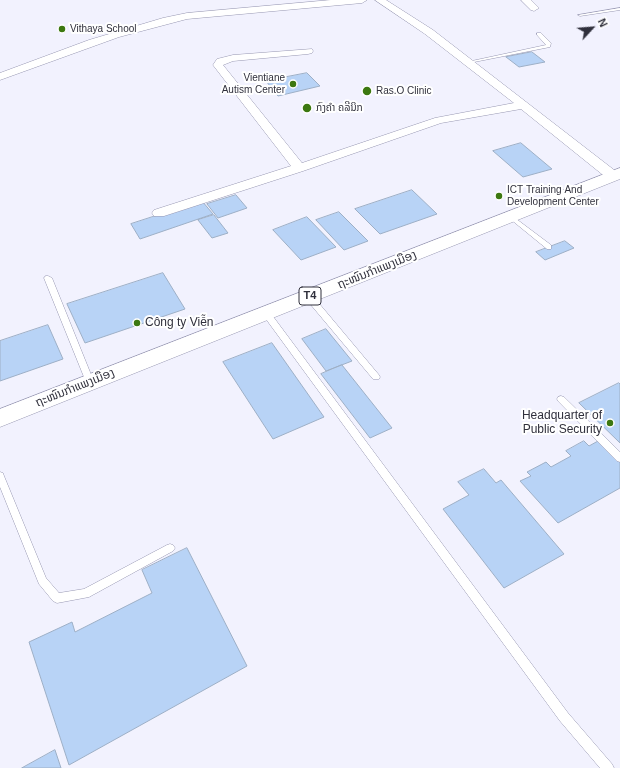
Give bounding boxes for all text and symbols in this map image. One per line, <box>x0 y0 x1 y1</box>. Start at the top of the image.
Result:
north arrow <box>572 8 612 48</box>
text: N <box>596 17 610 29</box>
place label: Vithaya School <box>70 23 137 35</box>
marker: Vithaya School <box>57 24 67 34</box>
place label: Vientiane Autism Center <box>222 72 285 96</box>
marker: Vientiane Autism Center <box>288 79 298 89</box>
marker: Ras.O Clinic <box>361 85 373 97</box>
place label: Ras.O Clinic <box>376 85 432 97</box>
marker: ກົງຄຳ ຄລີນິກ <box>301 102 313 114</box>
place label: ກົງຄຳ ຄລີນິກ <box>316 102 363 114</box>
place label: ICT Training And Development Center <box>507 184 599 208</box>
marker: ICT Training And Development Center <box>494 191 504 201</box>
street label: ຖະໜົນກຳແພງເມືອງ <box>335 248 419 292</box>
road number: T4 <box>299 287 321 305</box>
place label: Công ty Viễn <box>145 316 213 330</box>
marker: Công ty Viễn <box>132 318 142 328</box>
street label: ຖະໜົນກຳແພງເມືອງ <box>33 366 117 410</box>
place label: Headquarter of Public Security <box>522 409 602 437</box>
marker: Headquarter of Public Security <box>605 418 615 428</box>

